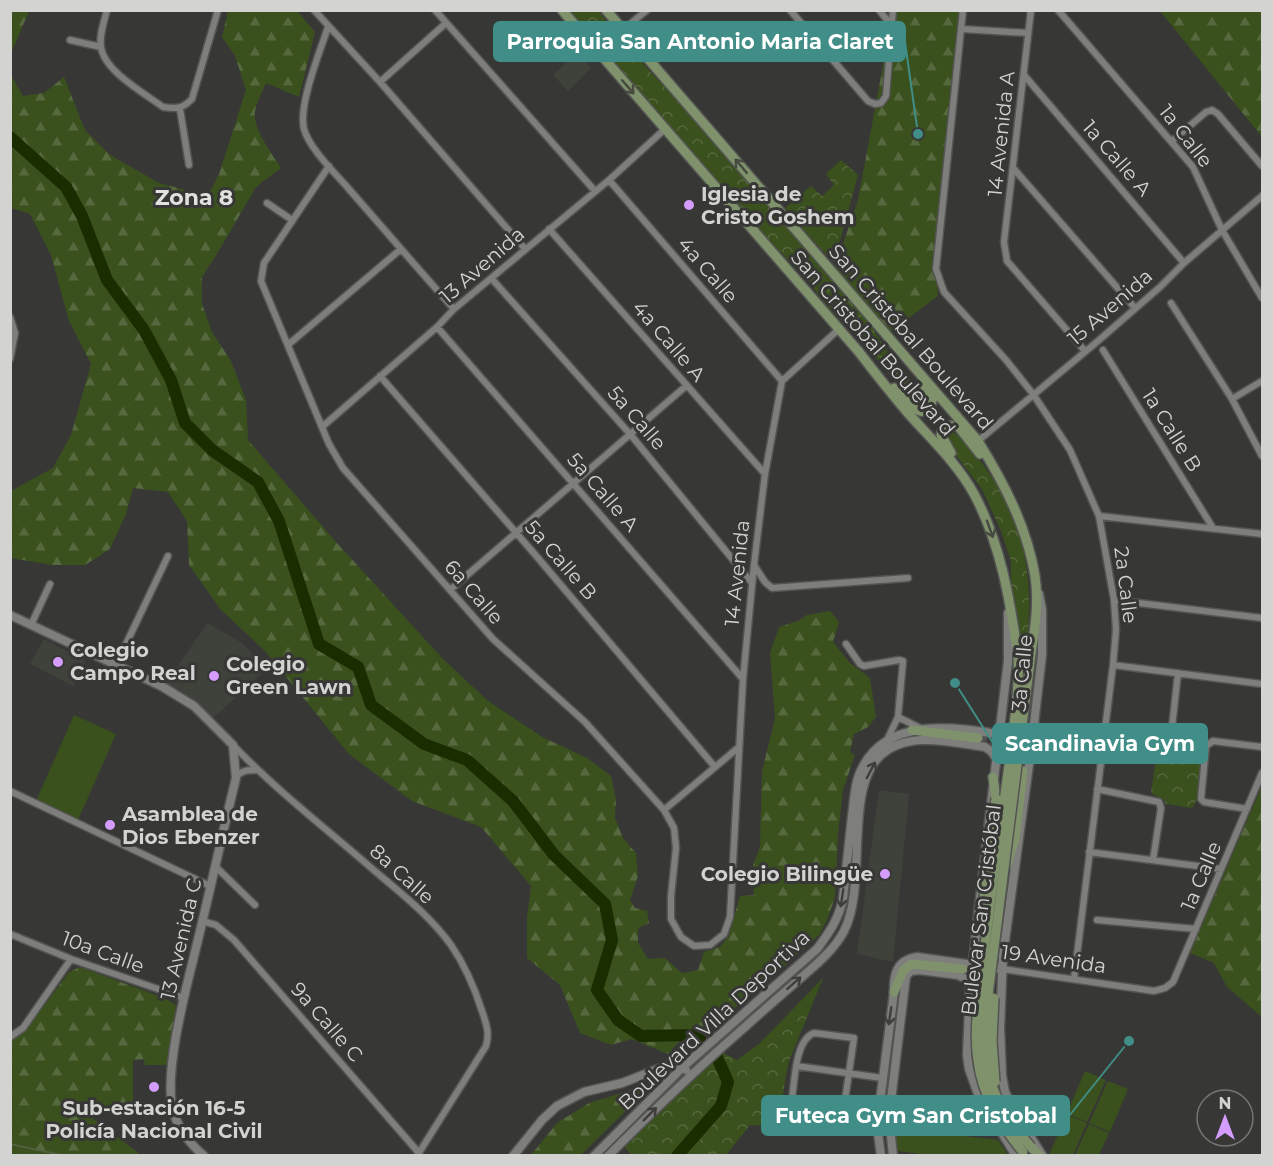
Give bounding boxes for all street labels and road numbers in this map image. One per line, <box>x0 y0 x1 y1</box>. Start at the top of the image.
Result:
street label: 14 Avenida A <box>982 69 1020 198</box>
street label: 1a Calle <box>1154 100 1218 172</box>
street label: 1a Calle A <box>1078 115 1157 201</box>
street label: 13 Avenida <box>435 222 529 308</box>
street label: 4a Calle <box>673 232 743 308</box>
street label: San Cristóbal Boulevard <box>824 239 998 435</box>
street label: San Cristobal Boulevard <box>786 245 960 441</box>
street label: 15 Avenida <box>1063 264 1157 350</box>
street label: 4a Calle A <box>627 296 711 387</box>
street label: 5a Calle <box>603 381 671 455</box>
street label: 1a Calle B <box>1137 384 1207 476</box>
street label: 5a Calle A <box>562 448 644 537</box>
street label: 5a Calle B <box>520 515 602 605</box>
street label: 14 Avenida <box>720 519 754 627</box>
street label: 2a Calle <box>1109 545 1143 625</box>
street label: 6a Calle <box>439 555 509 629</box>
street label: 3a Calle <box>1007 634 1037 712</box>
street label: Bulevar San Cristóbal <box>956 803 1006 1017</box>
street label: 1a Calle <box>1176 838 1226 914</box>
street label: 8a Calle <box>365 839 439 909</box>
street label: 13 Avenida C <box>155 876 207 1002</box>
street label: Boulevard Villa Deportiva <box>613 925 815 1115</box>
street label: 10a Calle <box>58 926 148 978</box>
street label: 19 Avenida <box>1000 940 1108 978</box>
street label: 9a Calle C <box>286 977 368 1067</box>

